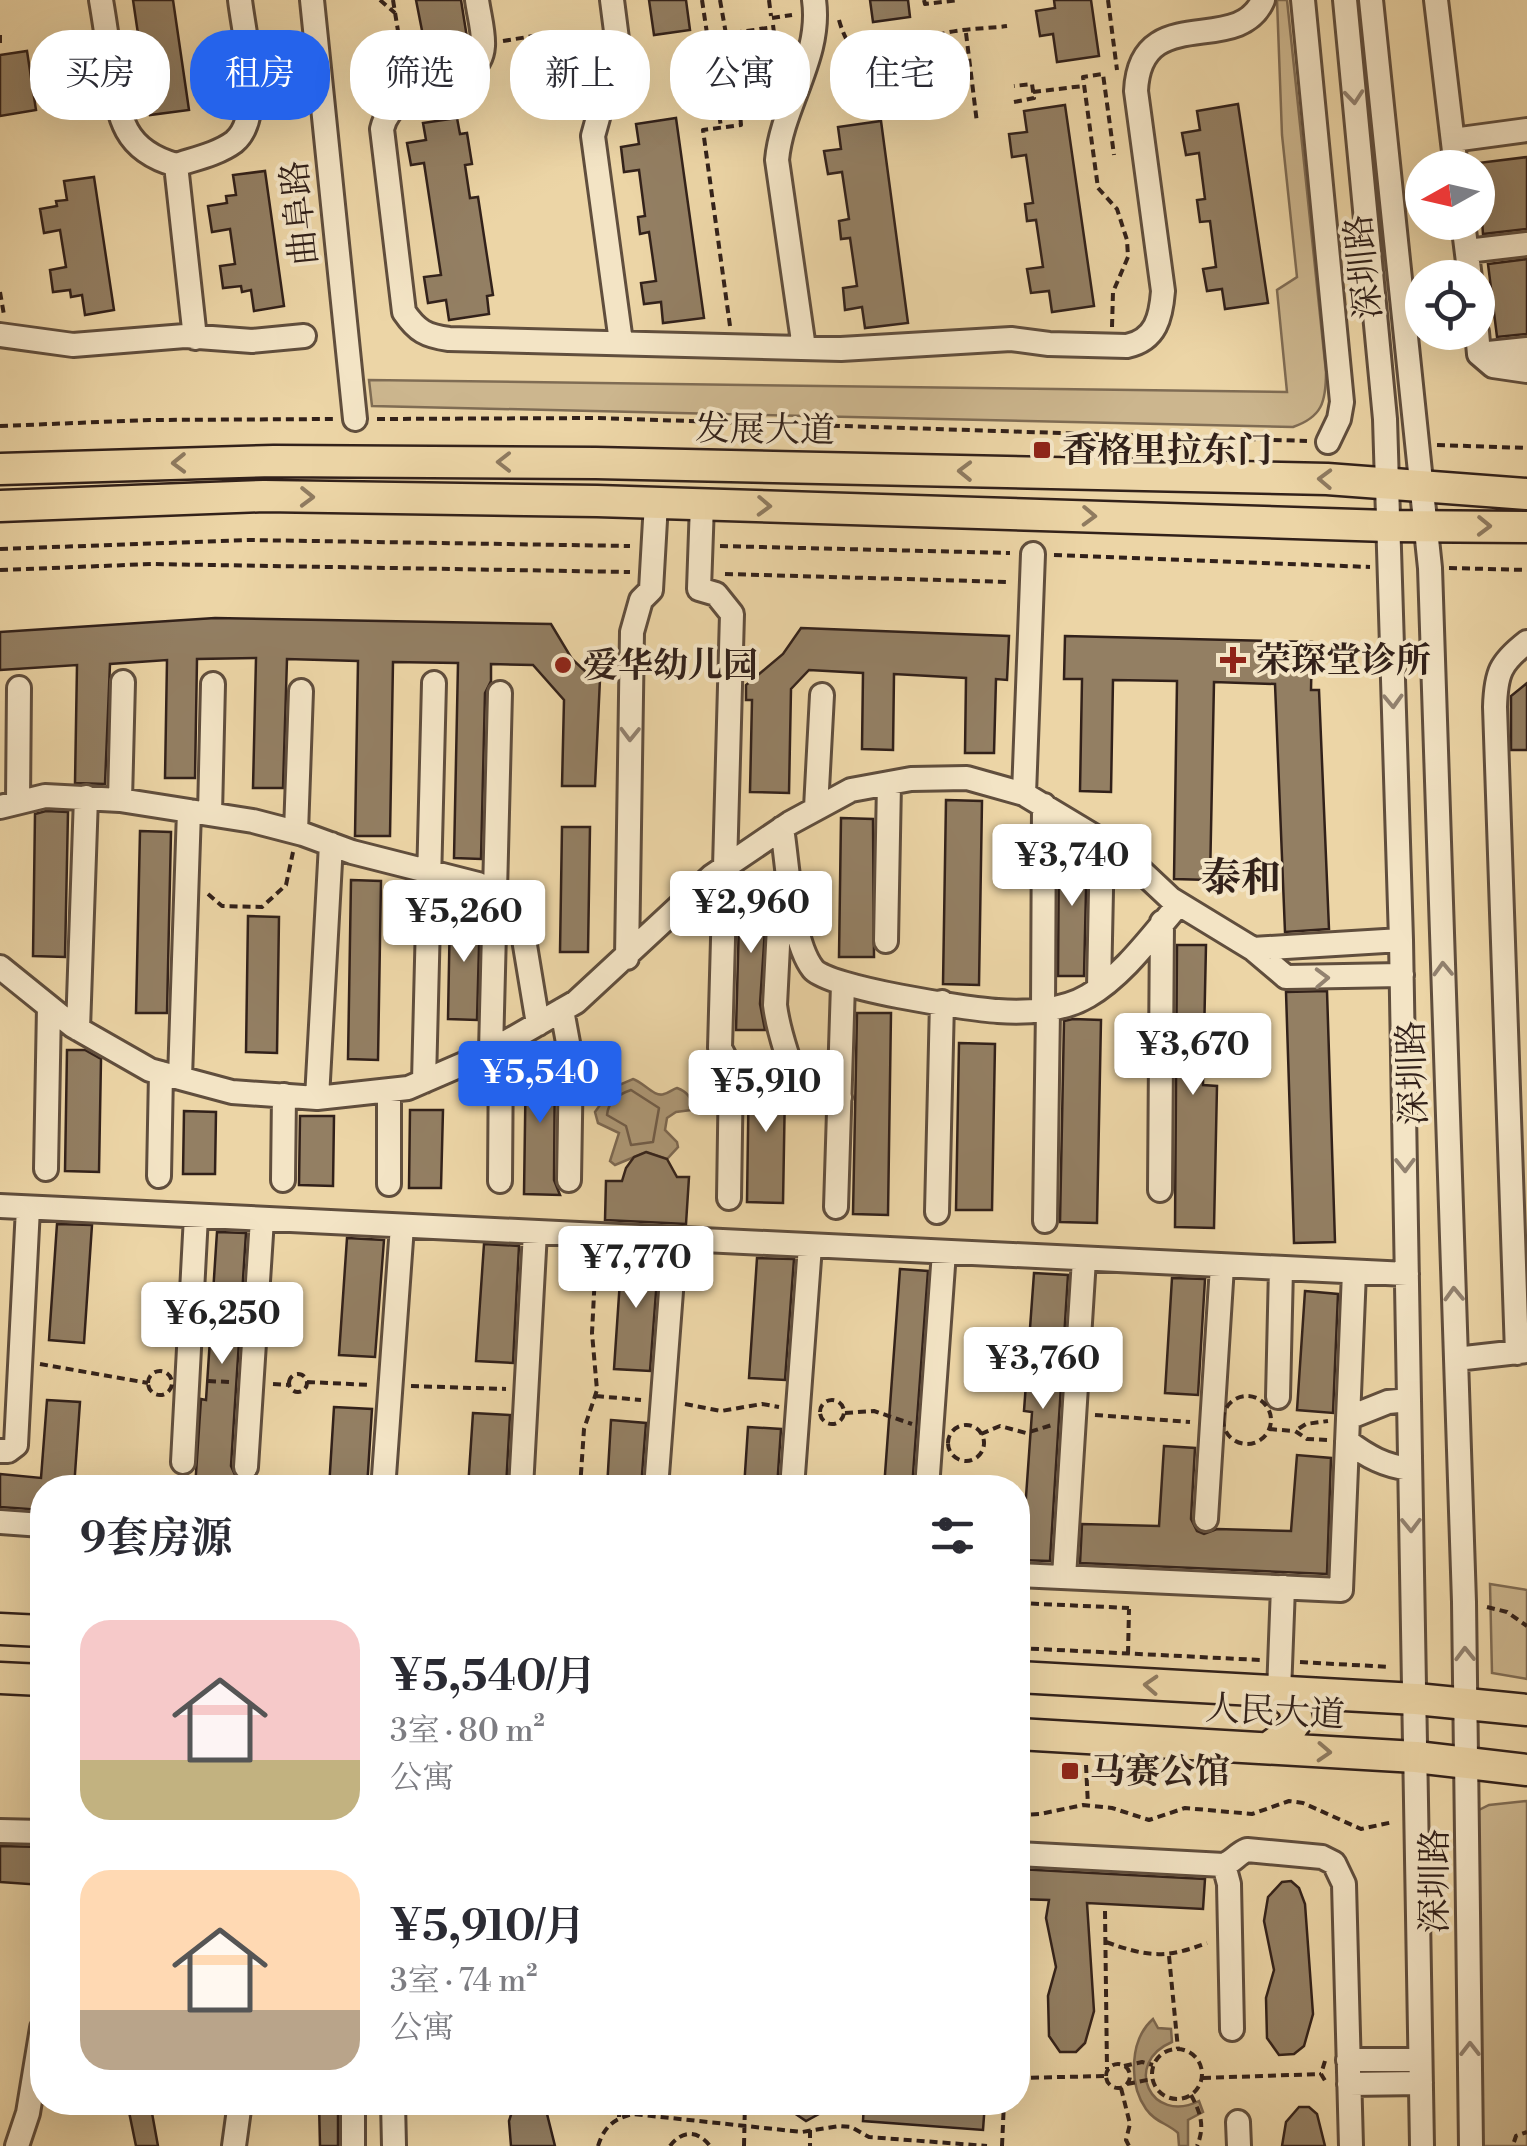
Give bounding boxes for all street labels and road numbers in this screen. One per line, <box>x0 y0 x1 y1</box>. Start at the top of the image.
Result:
street label: 曲阜路 <box>274 158 327 267</box>
street label: 深圳路 <box>1338 212 1391 321</box>
street label: 发展大道 <box>695 408 835 453</box>
street label: 深圳路 <box>1390 1020 1437 1126</box>
street label: 人民大道 <box>1204 1687 1346 1738</box>
street label: 深圳路 <box>1414 1828 1457 1934</box>

